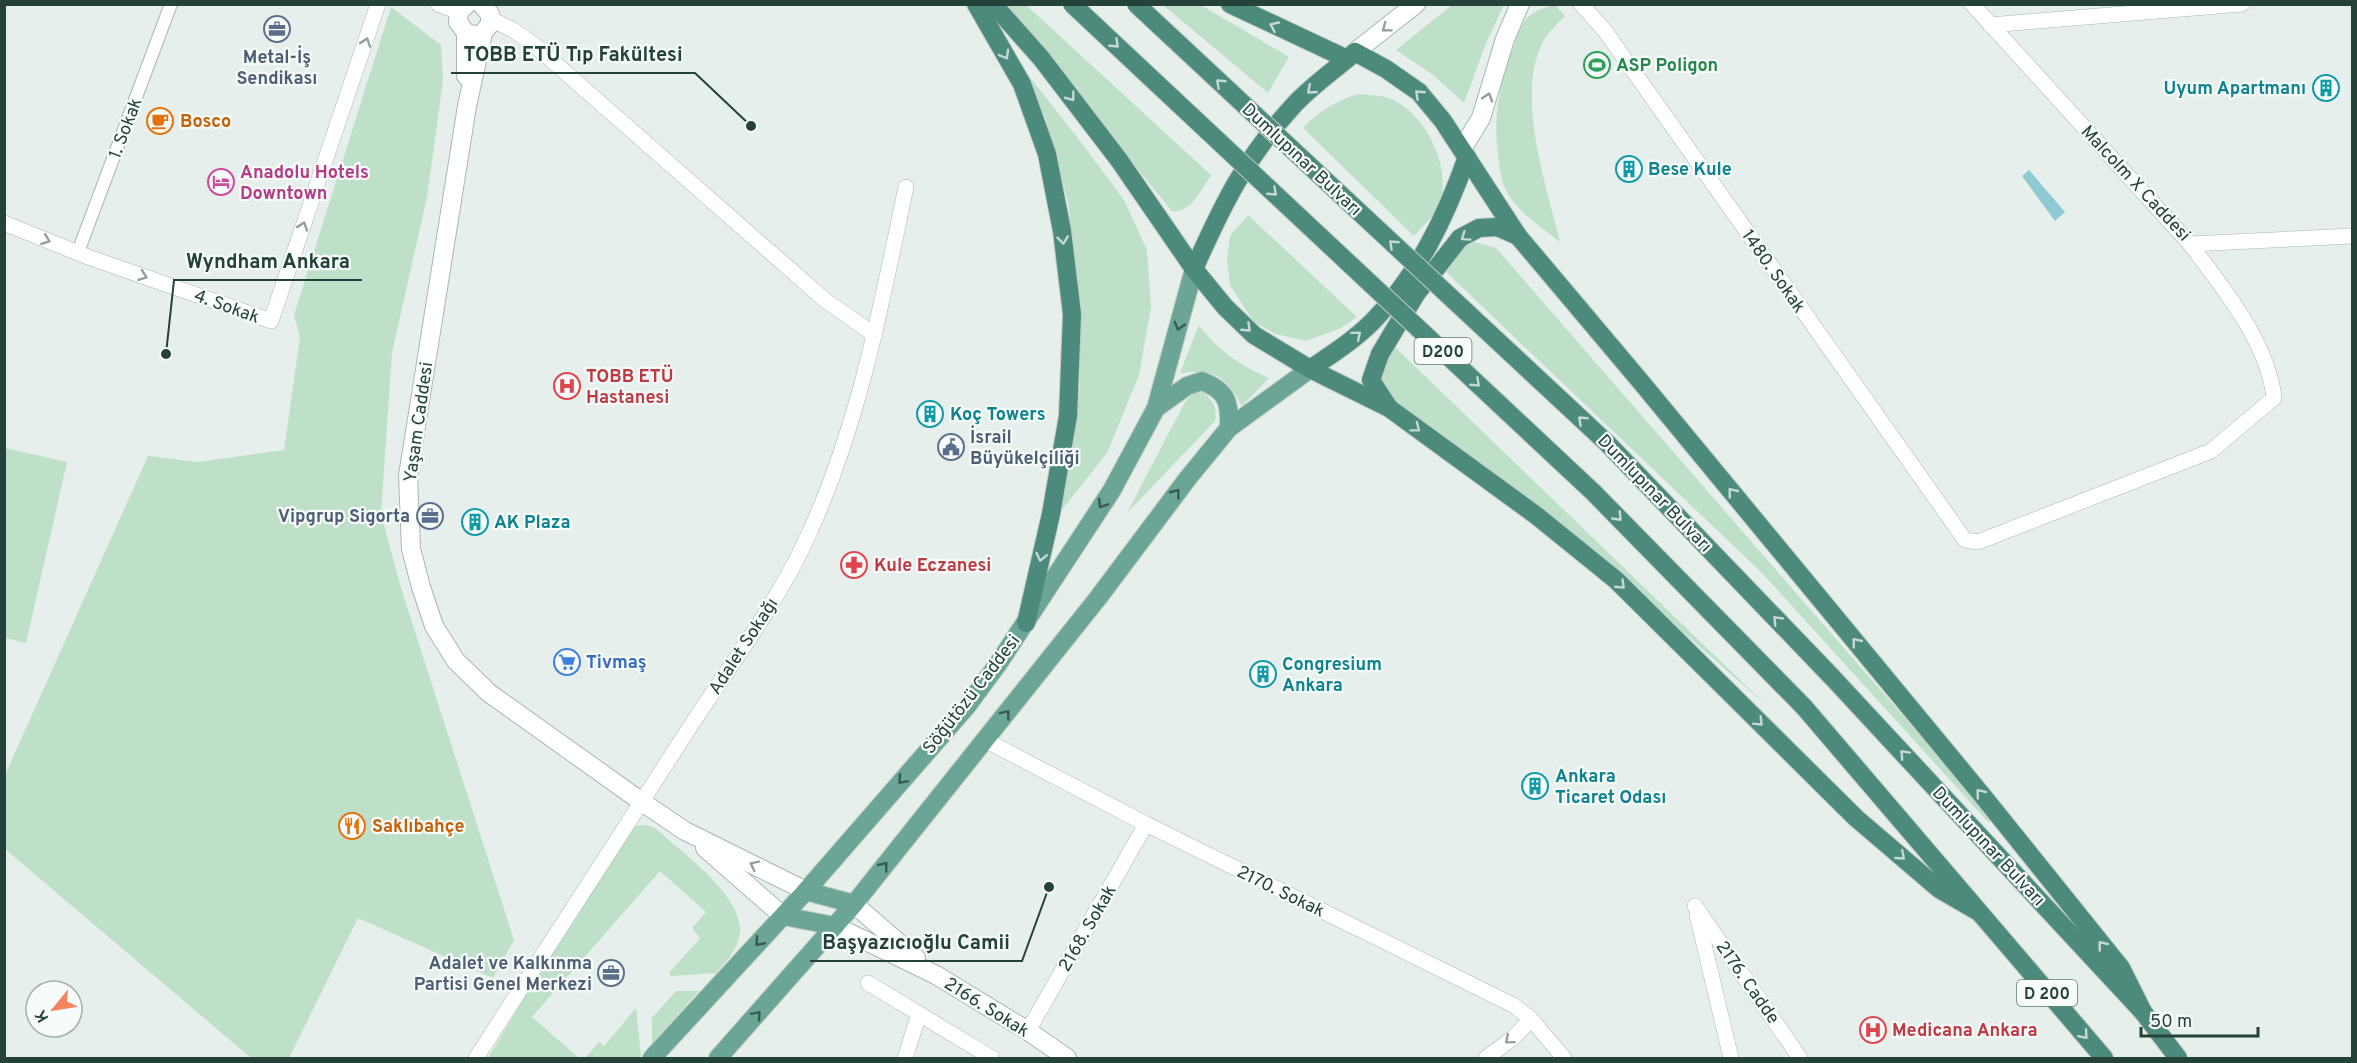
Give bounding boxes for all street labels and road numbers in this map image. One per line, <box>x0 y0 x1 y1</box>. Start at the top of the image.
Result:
street label: 1. Sokak <box>104 95 149 162</box>
street label: Dumlupınar Bulvarı <box>1236 99 1366 222</box>
street label: Malcolm X Caddesi <box>2075 121 2195 247</box>
street label: 1480. Sokak <box>1736 226 1810 318</box>
street label: 4. Sokak <box>191 285 262 330</box>
road number: D200 <box>1414 338 1472 364</box>
street label: Yaşam Caddesi <box>400 361 439 484</box>
street label: Dumlupınar Bulvarı <box>1592 430 1716 558</box>
street label: Adalet Sokağı <box>704 594 784 700</box>
street label: Söğütözü Caddesi <box>918 631 1026 759</box>
street label: Dumlupınar Bulvarı <box>1926 782 2049 912</box>
street label: 2170. Sokak <box>1233 861 1328 924</box>
street label: 2168. Sokak <box>1054 881 1122 976</box>
street label: 2176. Cadde <box>1710 937 1784 1029</box>
street label: 2166. Sokak <box>939 973 1033 1043</box>
road number: D 200 <box>2017 980 2077 1006</box>

